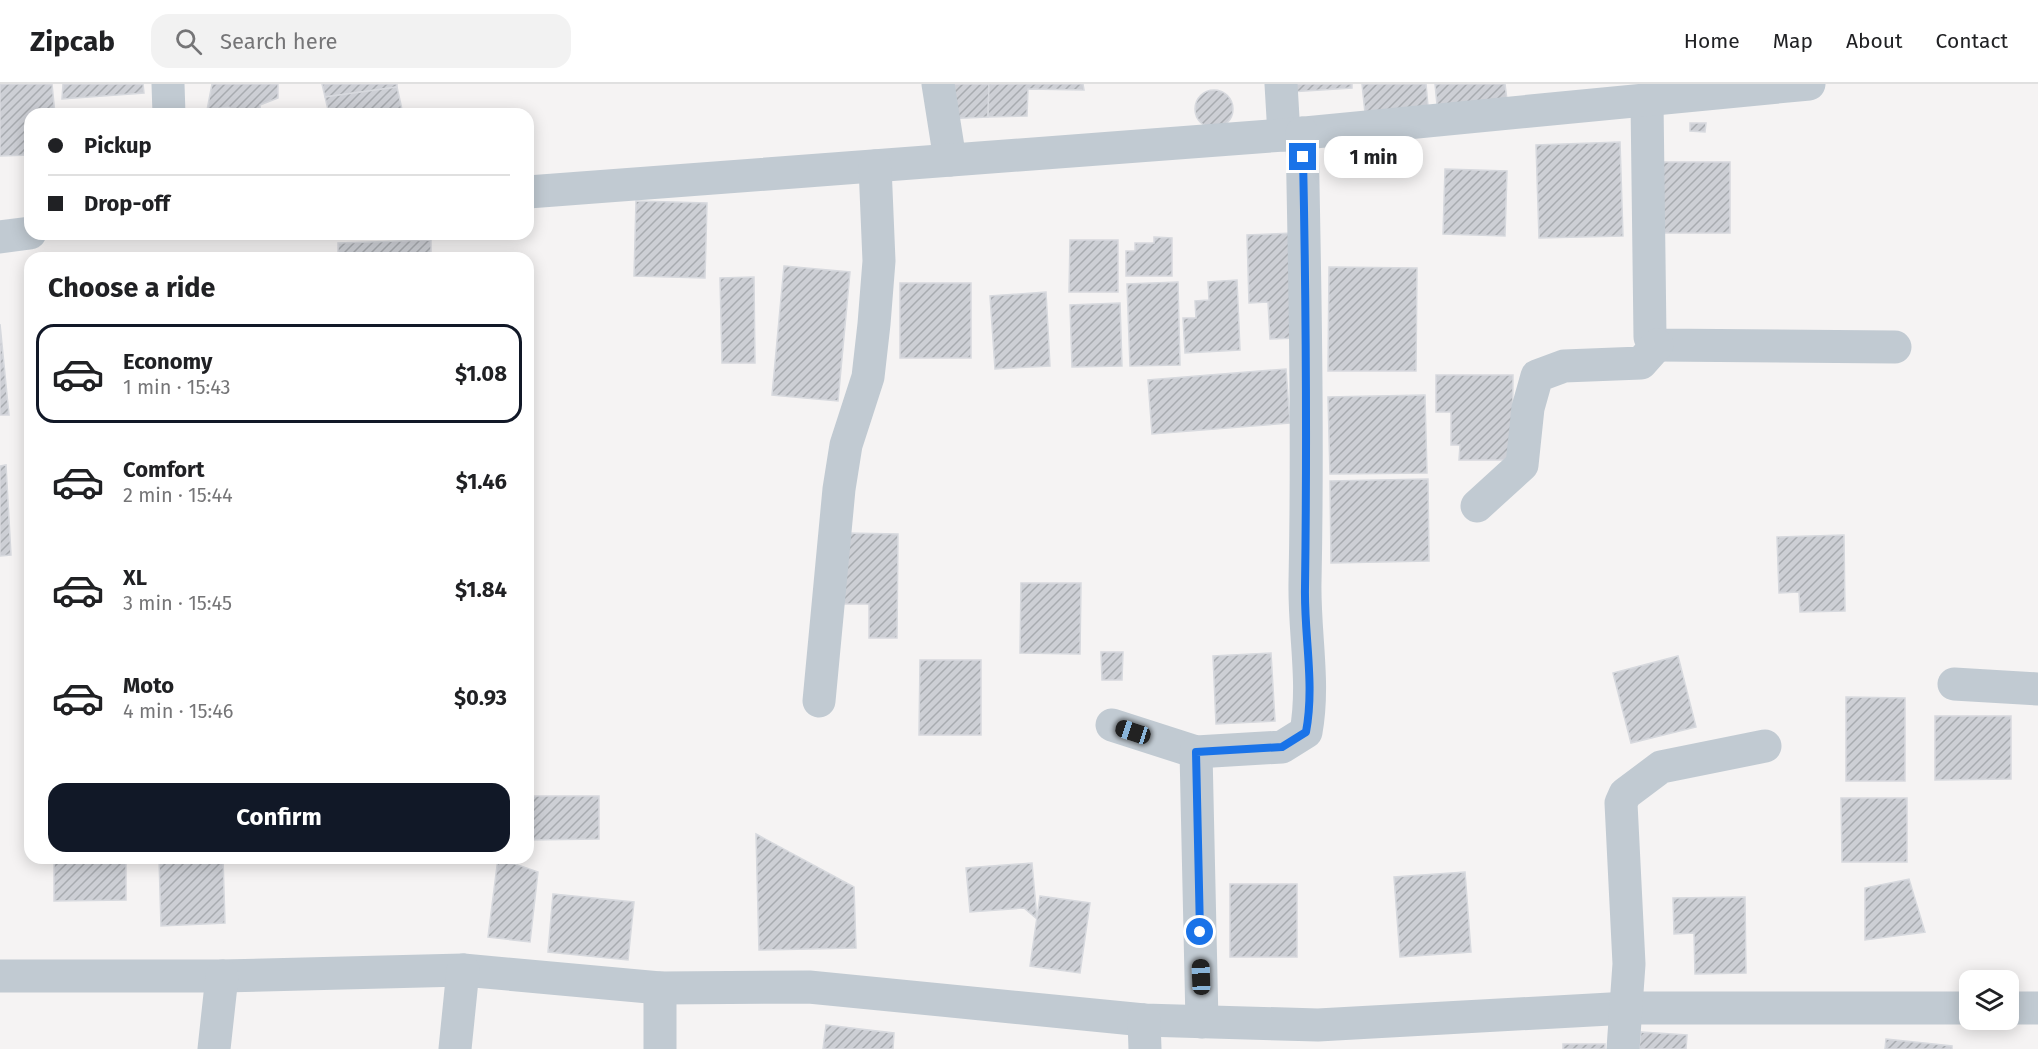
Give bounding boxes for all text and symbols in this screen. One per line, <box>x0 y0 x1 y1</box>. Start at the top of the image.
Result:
search box <box>151 14 571 68</box>
text: Zipcab <box>30 25 115 58</box>
icon: search <box>172 25 205 58</box>
text: Search here <box>220 28 338 55</box>
text: Home <box>1684 28 1740 54</box>
text: Map <box>1773 28 1813 54</box>
text: About <box>1846 28 1903 54</box>
text: Contact <box>1936 28 2008 54</box>
text: Pickup <box>84 132 152 159</box>
callout: 1 min <box>1324 136 1423 178</box>
route end <box>1289 143 1316 170</box>
text: 1 min <box>1349 145 1398 169</box>
text: Drop-off <box>84 190 170 217</box>
text: Choose a ride <box>48 272 215 304</box>
icon: car <box>51 347 105 401</box>
text: Economy <box>123 348 212 375</box>
text: $1.08 <box>455 360 507 387</box>
text: 1 min · 15:43 <box>123 375 231 399</box>
icon: car <box>51 455 105 509</box>
text: Comfort <box>123 456 204 483</box>
text: $1.46 <box>456 468 507 495</box>
text: 2 min · 15:44 <box>123 483 233 507</box>
icon: car <box>51 563 105 617</box>
text: XL <box>123 564 147 591</box>
text: $1.84 <box>455 576 507 603</box>
text: 3 min · 15:45 <box>123 591 232 615</box>
icon: car <box>51 671 105 725</box>
text: Moto <box>123 672 174 699</box>
text: $0.93 <box>454 684 507 711</box>
text: 4 min · 15:46 <box>123 699 234 723</box>
car <box>1113 718 1153 746</box>
button: Confirm <box>48 783 510 852</box>
route start <box>1186 918 1213 945</box>
car <box>1191 959 1211 995</box>
map controls <box>1959 970 2019 1030</box>
button: layers <box>1959 970 2019 1030</box>

